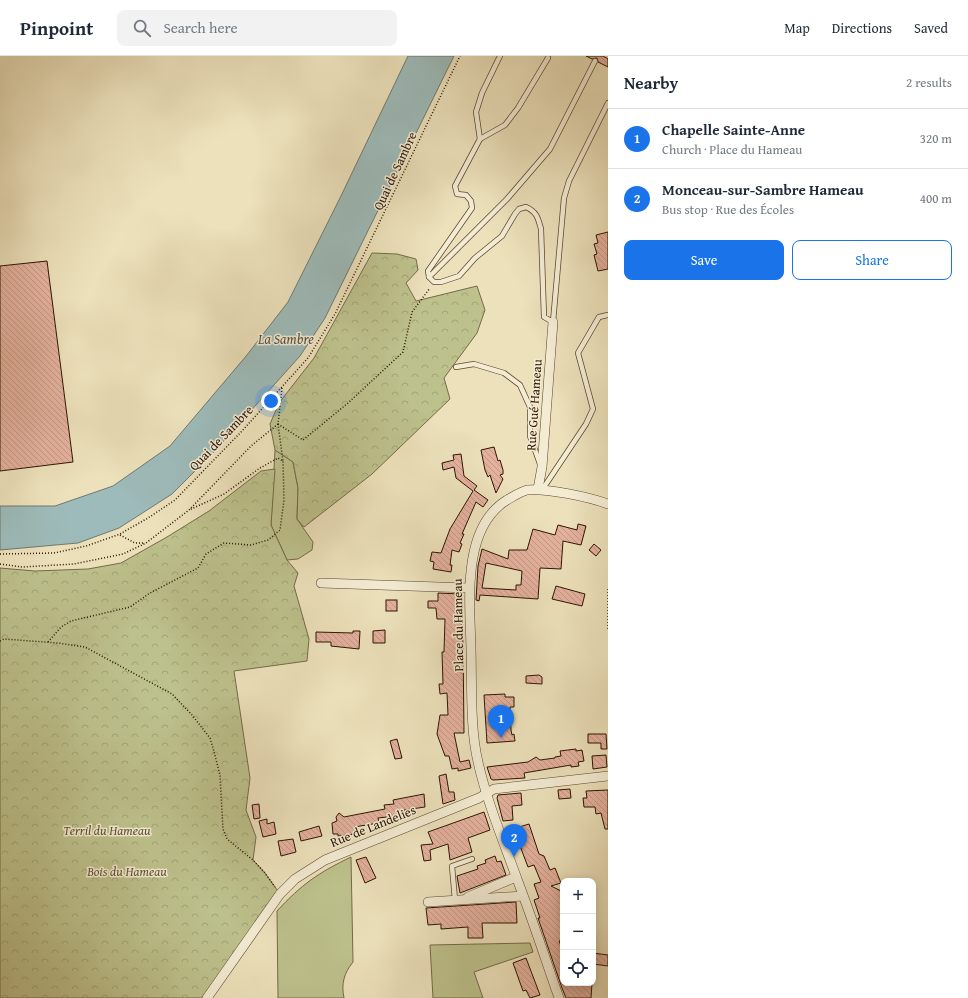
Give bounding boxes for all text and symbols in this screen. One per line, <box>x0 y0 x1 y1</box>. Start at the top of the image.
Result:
search box <box>117 10 397 46</box>
text: Pinpoint <box>20 14 93 42</box>
icon: search <box>131 17 153 39</box>
text: Search here <box>163 17 237 38</box>
text: Map <box>784 18 810 38</box>
text: Directions <box>832 18 892 38</box>
text: Saved <box>914 18 948 38</box>
text: Nearby <box>624 70 678 95</box>
text: 2 results <box>906 73 952 92</box>
text: Chapelle Sainte-Anne <box>662 119 805 140</box>
street label: Quai de Sambre <box>369 129 421 213</box>
text: 1 <box>634 129 640 148</box>
text: 320 m <box>920 129 952 148</box>
text: Church · Place du Hameau <box>662 140 802 159</box>
text: Monceau-sur-Sambre Hameau <box>662 179 864 200</box>
text: 2 <box>634 189 640 208</box>
text: 400 m <box>920 189 952 208</box>
text: Bus stop · Rue des Écoles <box>662 200 794 219</box>
button: Save <box>624 240 784 280</box>
button: Share <box>792 240 952 280</box>
water label: La Sambre <box>257 329 314 349</box>
street label: Rue Gué Hameau <box>521 359 547 451</box>
your location <box>261 391 281 411</box>
street label: Quai de Sambre <box>185 401 257 475</box>
street label: Place du Hameau <box>448 578 468 672</box>
pin: 1 <box>488 705 514 738</box>
street label: Rue de Landelies <box>327 800 419 852</box>
park label: Terril du Hameau <box>63 821 151 840</box>
pin: 2 <box>501 824 527 857</box>
park label: Bois du Hameau <box>86 862 167 881</box>
map controls <box>560 878 596 986</box>
button: + <box>560 878 596 914</box>
button: − <box>560 914 596 950</box>
button: locate <box>560 950 596 986</box>

